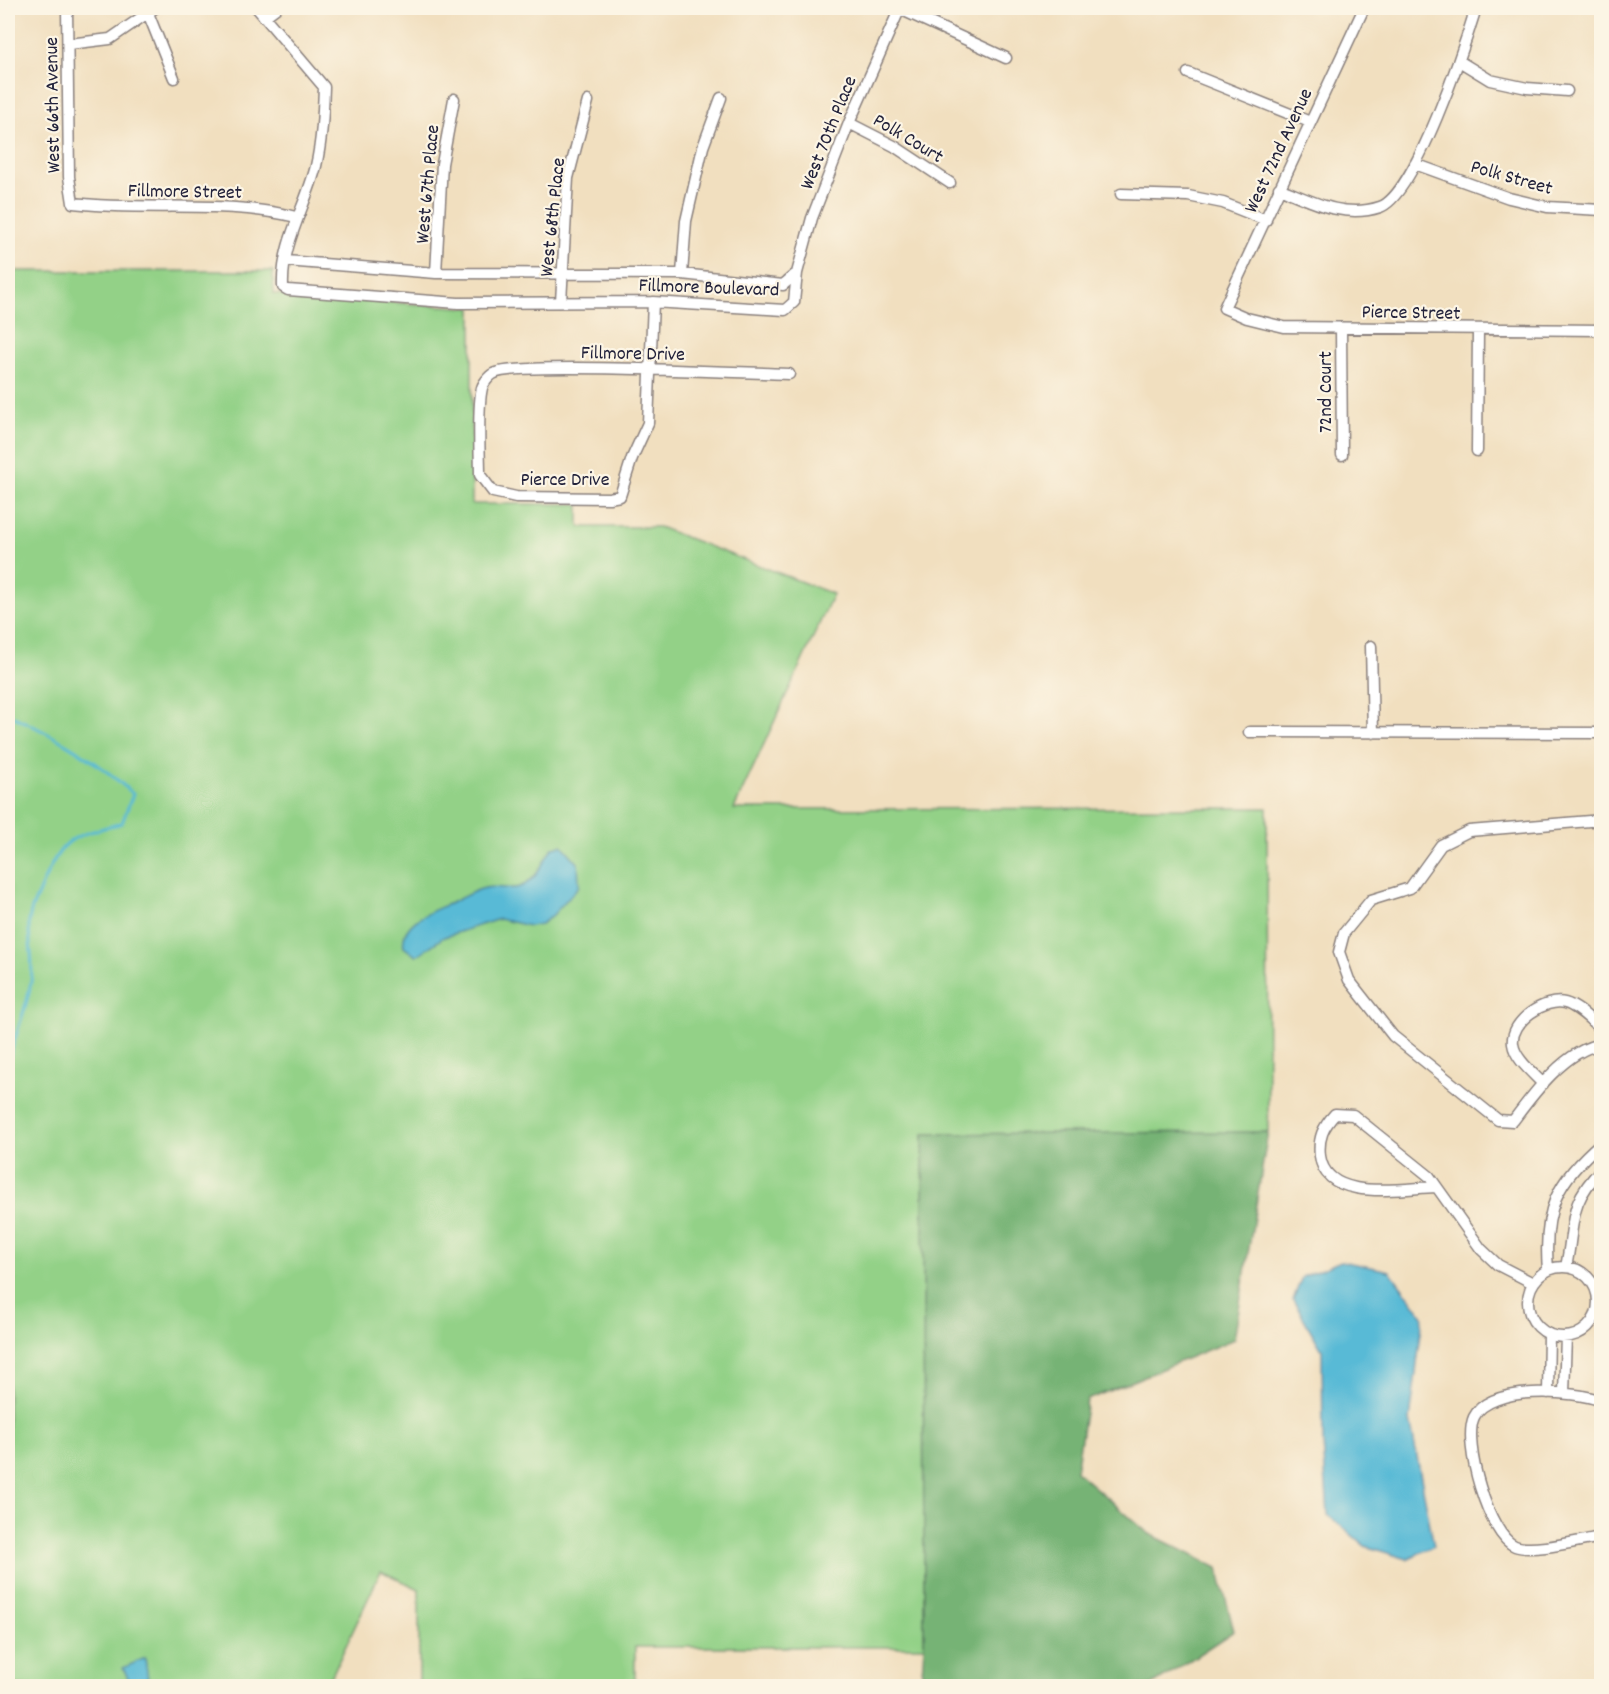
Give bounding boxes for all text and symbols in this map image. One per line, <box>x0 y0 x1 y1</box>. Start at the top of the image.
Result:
street label: West 66th Avenue <box>39 36 69 173</box>
street label: West 70th Place <box>794 72 865 194</box>
street label: West 72nd Avenue <box>1239 84 1321 218</box>
street label: Polk Court <box>867 108 948 172</box>
street label: West 67th Place <box>410 123 448 245</box>
street label: Polk Street <box>1467 154 1555 204</box>
street label: West 68th Place <box>534 156 574 278</box>
street label: Fillmore Street <box>128 178 242 208</box>
street label: Fillmore Boulevard <box>638 273 780 305</box>
street label: Pierce Street <box>1361 299 1461 329</box>
street label: Fillmore Drive <box>581 340 685 370</box>
street label: 72nd Court <box>1313 351 1341 433</box>
street label: Pierce Drive <box>521 467 610 495</box>

